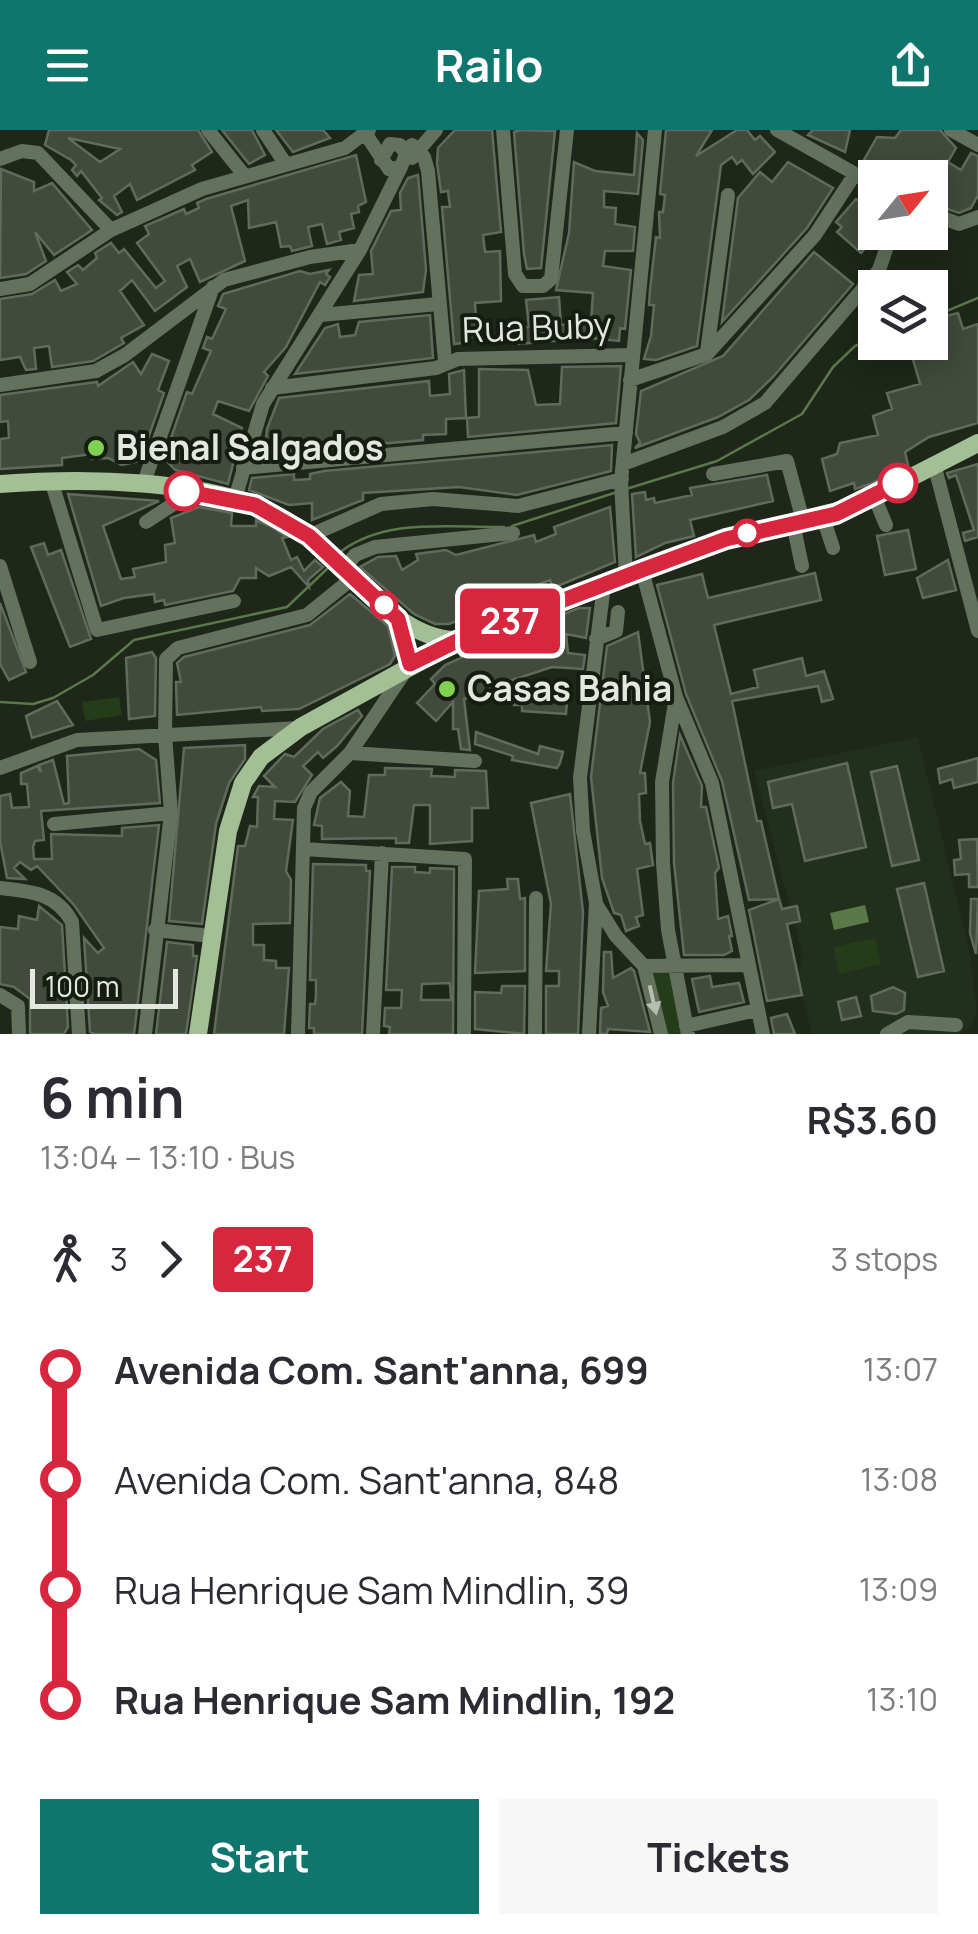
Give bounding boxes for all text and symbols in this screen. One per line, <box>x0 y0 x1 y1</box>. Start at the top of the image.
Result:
text: Railo <box>435 34 543 96</box>
icon: menu <box>40 38 95 93</box>
icon: share <box>883 38 938 93</box>
north arrow <box>858 160 948 250</box>
map controls <box>858 160 948 360</box>
button: layers <box>858 270 948 360</box>
street label: Rua Buby <box>461 300 613 354</box>
place label: Bienal Salgados <box>116 423 384 471</box>
marker: Bienal Salgados <box>85 437 107 459</box>
unlabelled marker <box>879 464 917 502</box>
unlabelled marker <box>165 472 203 510</box>
unlabelled marker <box>734 520 760 546</box>
line badge: 237 <box>452 588 568 654</box>
unlabelled marker <box>371 592 397 618</box>
text: 237 <box>480 597 540 645</box>
place label: Casas Bahia <box>467 664 672 712</box>
marker: Casas Bahia <box>436 678 458 700</box>
scale bar <box>30 964 178 1008</box>
text: 100 m <box>45 967 119 1005</box>
one-way arrow <box>646 985 661 1016</box>
text: 6 min <box>40 1059 184 1135</box>
text: R$3.60 <box>807 1093 938 1145</box>
text: 13:04 – 13:10 · Bus <box>40 1135 295 1179</box>
icon: walk <box>40 1232 95 1287</box>
icon: forward <box>143 1232 198 1287</box>
text: 237 <box>233 1235 293 1283</box>
text: 3 <box>110 1237 128 1281</box>
text: 3 stops <box>830 1237 938 1281</box>
text: Avenida Com. Sant'anna, 699 <box>114 1343 649 1395</box>
text: 13:07 <box>863 1347 938 1391</box>
text: Avenida Com. Sant'anna, 848 <box>114 1453 619 1505</box>
text: 13:08 <box>860 1457 938 1501</box>
text: Rua Henrique Sam Mindlin, 39 <box>114 1563 630 1615</box>
text: 13:09 <box>859 1567 938 1611</box>
text: Rua Henrique Sam Mindlin, 192 <box>114 1673 675 1725</box>
text: 13:10 <box>866 1677 938 1721</box>
button: Start <box>40 1799 479 1914</box>
button: Tickets <box>499 1799 938 1914</box>

